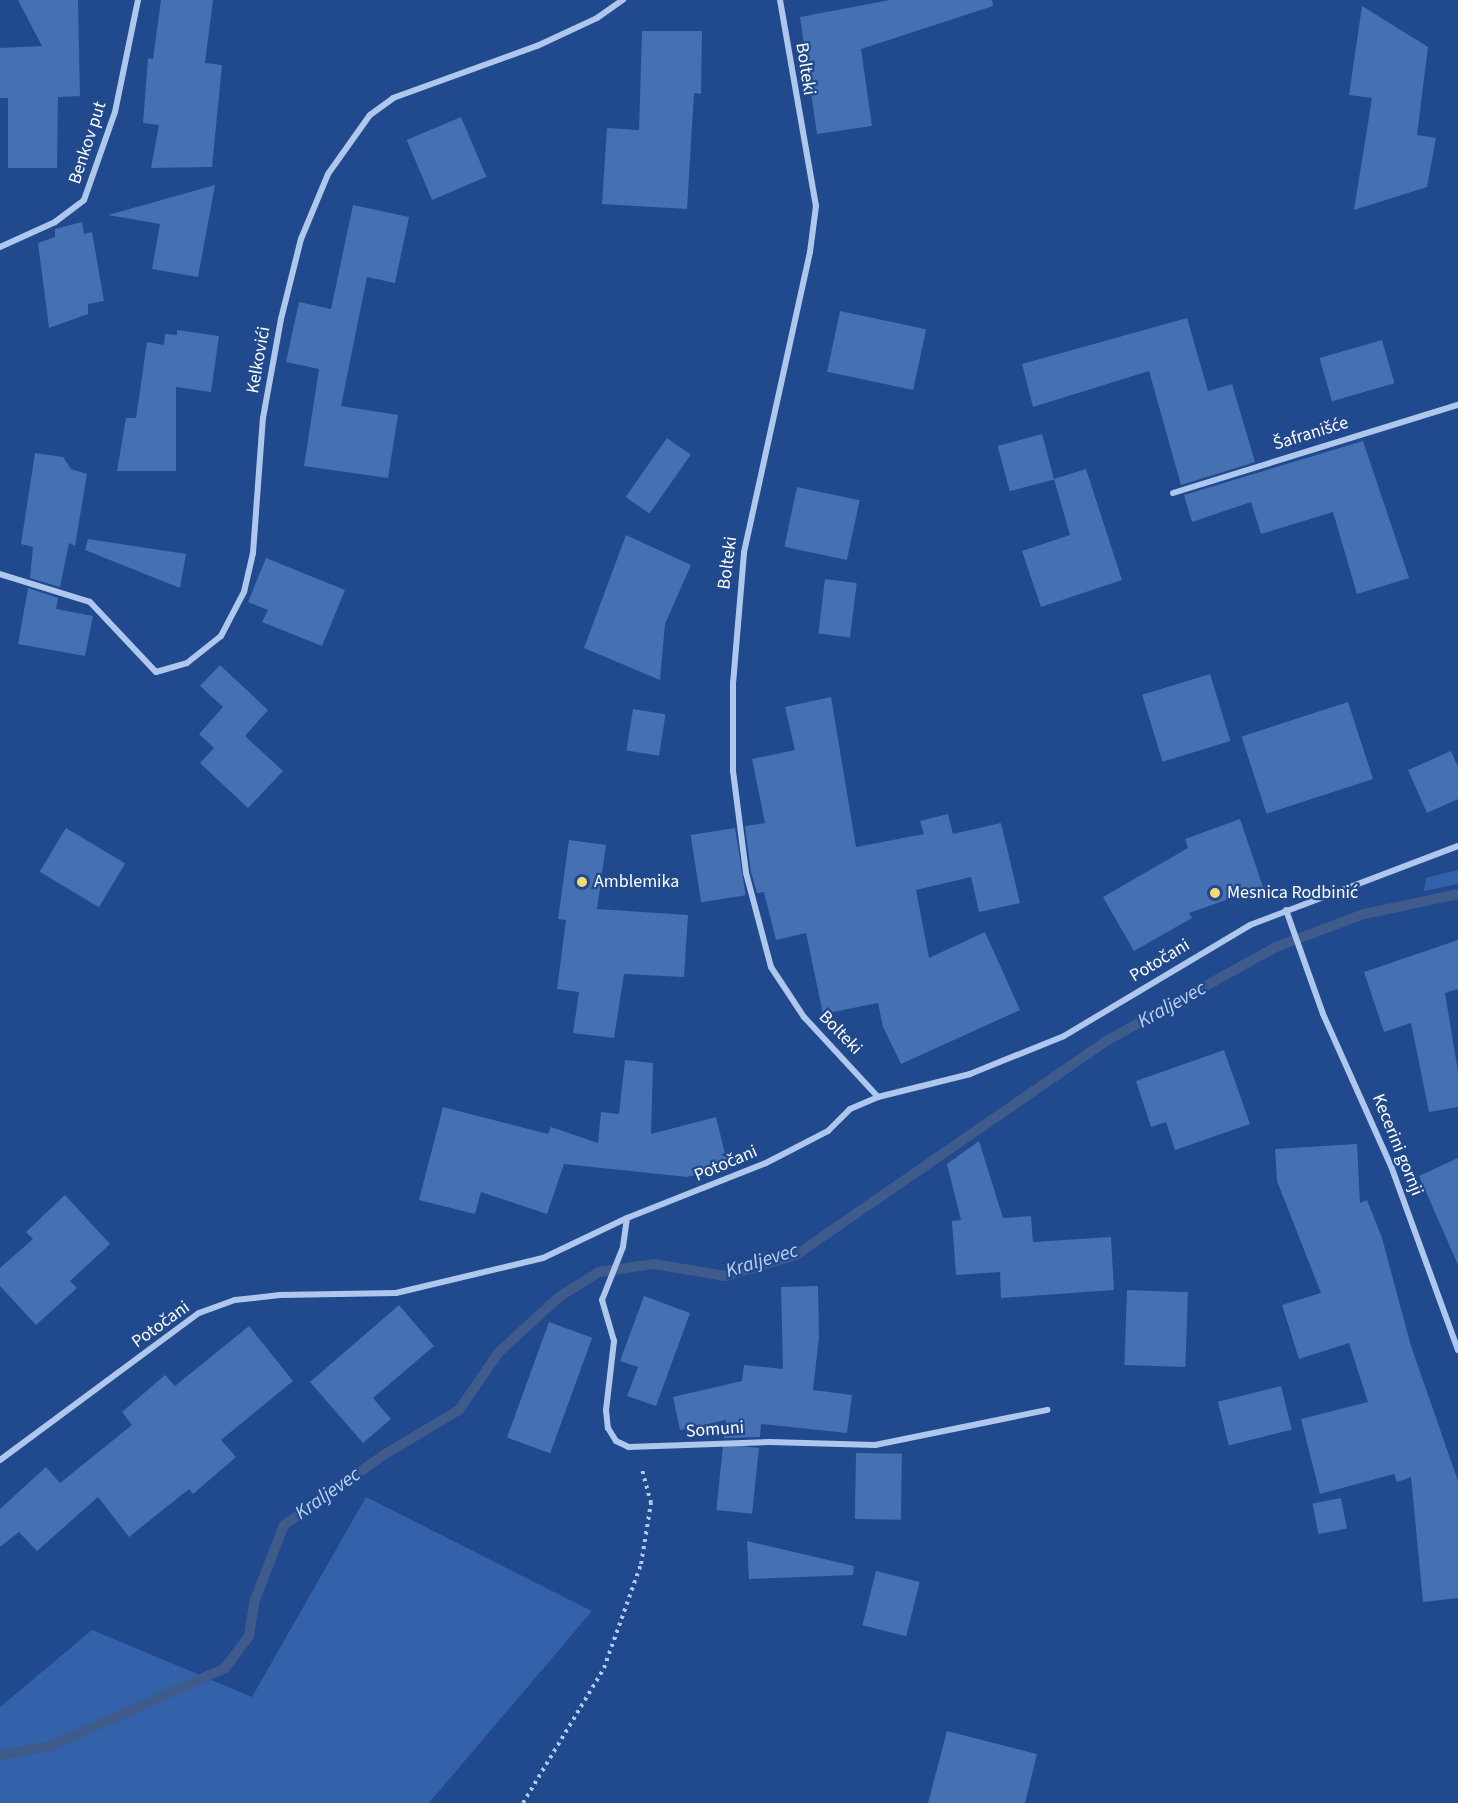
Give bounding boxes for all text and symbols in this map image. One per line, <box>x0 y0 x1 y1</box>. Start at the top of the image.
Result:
street label: Bolteki <box>790 41 820 97</box>
street label: Benkov put <box>65 99 111 187</box>
street label: Kelkovići <box>242 325 276 395</box>
street label: Šafranišće <box>1271 412 1351 456</box>
street label: Bolteki <box>714 535 742 591</box>
place label: Amblemika <box>594 871 679 893</box>
marker: Amblemika <box>575 875 589 889</box>
place label: Mesnica Rodbinić <box>1227 882 1358 904</box>
marker: Mesnica Rodbinić <box>1208 886 1222 900</box>
street label: Potočani <box>1126 935 1194 987</box>
water label: Kraljevec <box>1134 976 1210 1034</box>
street label: Bolteki <box>814 1006 866 1060</box>
street label: Kecerini gornji <box>1367 1091 1427 1199</box>
street label: Potočani <box>691 1141 761 1187</box>
water label: Kraljevec <box>723 1239 801 1283</box>
street label: Potočani <box>128 1297 194 1353</box>
street label: Somuni <box>685 1417 745 1443</box>
water label: Kraljevec <box>291 1463 365 1525</box>

